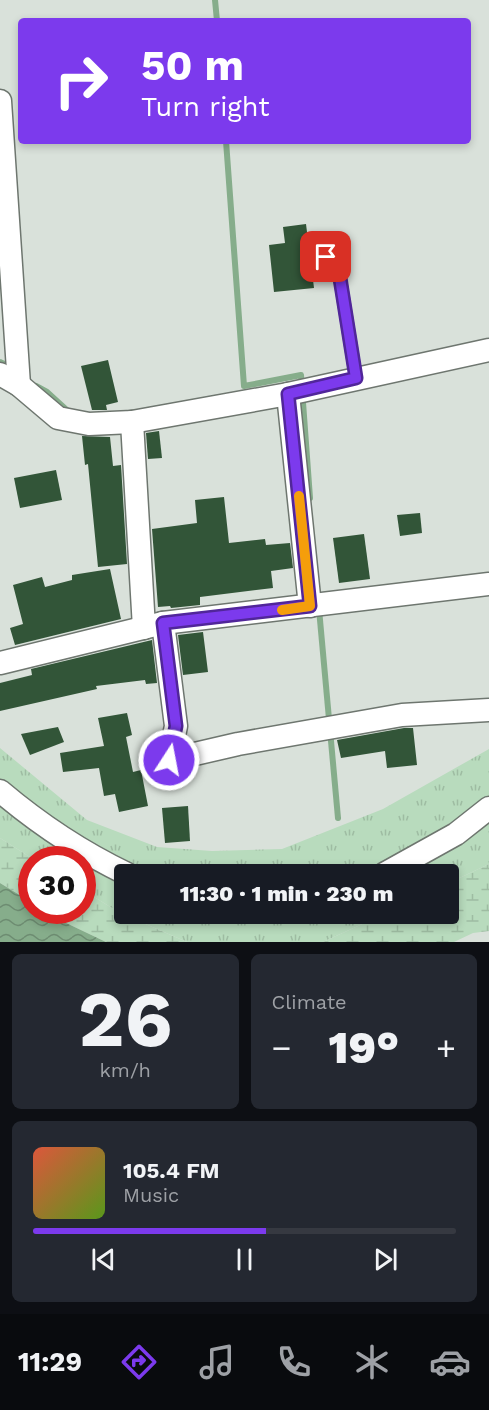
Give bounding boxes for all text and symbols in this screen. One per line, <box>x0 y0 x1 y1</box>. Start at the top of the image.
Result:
text: 50 m <box>141 41 244 90</box>
icon: right <box>42 42 120 120</box>
text: Turn right <box>141 91 270 123</box>
pin <box>300 231 351 282</box>
icon: arrive <box>309 240 342 273</box>
position arrow <box>137 728 201 792</box>
speed limit sign: 30 <box>18 846 96 924</box>
text: 11:30 · 1 min · 230 m <box>180 881 393 906</box>
text: 26 <box>78 973 173 1065</box>
text: Climate <box>272 990 347 1014</box>
text: 19° <box>328 1021 399 1074</box>
text: − <box>272 1028 291 1067</box>
text: + <box>436 1028 456 1067</box>
text: km/h <box>99 1058 151 1082</box>
text: 105.4 FM <box>123 1158 220 1183</box>
text: Music <box>123 1183 179 1207</box>
icon: previous <box>87 1243 120 1276</box>
icon: pause <box>228 1243 261 1276</box>
icon: next <box>369 1243 402 1276</box>
icon: directions <box>118 1341 160 1383</box>
icon: music <box>196 1341 238 1383</box>
icon: phone <box>273 1341 315 1383</box>
icon: climate <box>351 1341 393 1383</box>
icon: car <box>429 1341 471 1383</box>
text: 11:29 <box>18 1346 82 1378</box>

